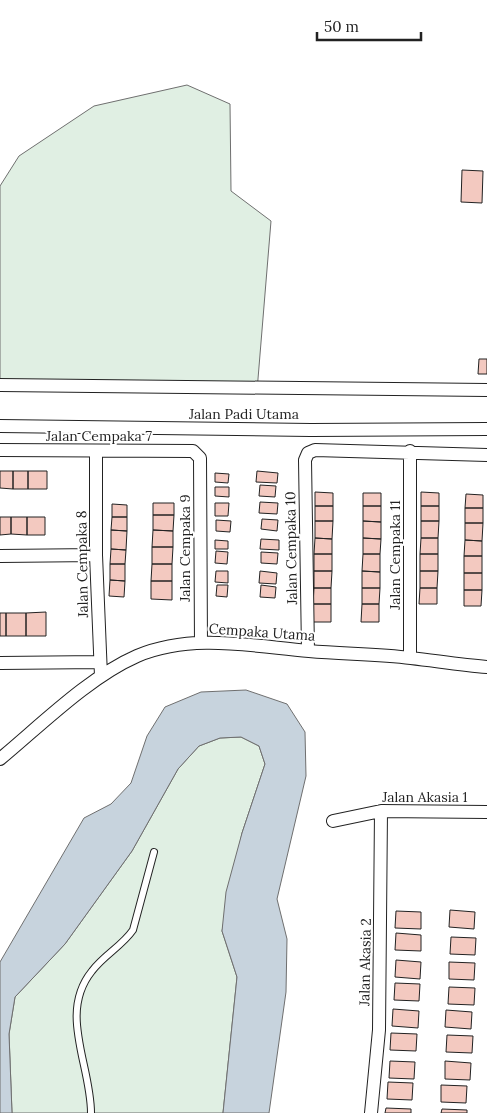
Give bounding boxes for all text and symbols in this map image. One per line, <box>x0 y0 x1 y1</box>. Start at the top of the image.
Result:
scale bar <box>317 10 421 42</box>
text: 50 m <box>324 17 359 36</box>
street label: Jalan Padi Utama <box>188 405 299 423</box>
street label: Jalan Cempaka 7 <box>45 427 152 445</box>
street label: Jalan Cempaka 10 <box>281 491 301 606</box>
street label: Jalan Cempaka 9 <box>176 494 194 603</box>
street label: Jalan Cempaka 11 <box>386 500 404 611</box>
street label: Jalan Cempaka 8 <box>72 510 92 619</box>
street label: Cempaka Utama <box>208 619 316 645</box>
street label: Jalan Akasia 1 <box>381 788 468 806</box>
street label: Jalan Akasia 2 <box>355 918 375 1007</box>

